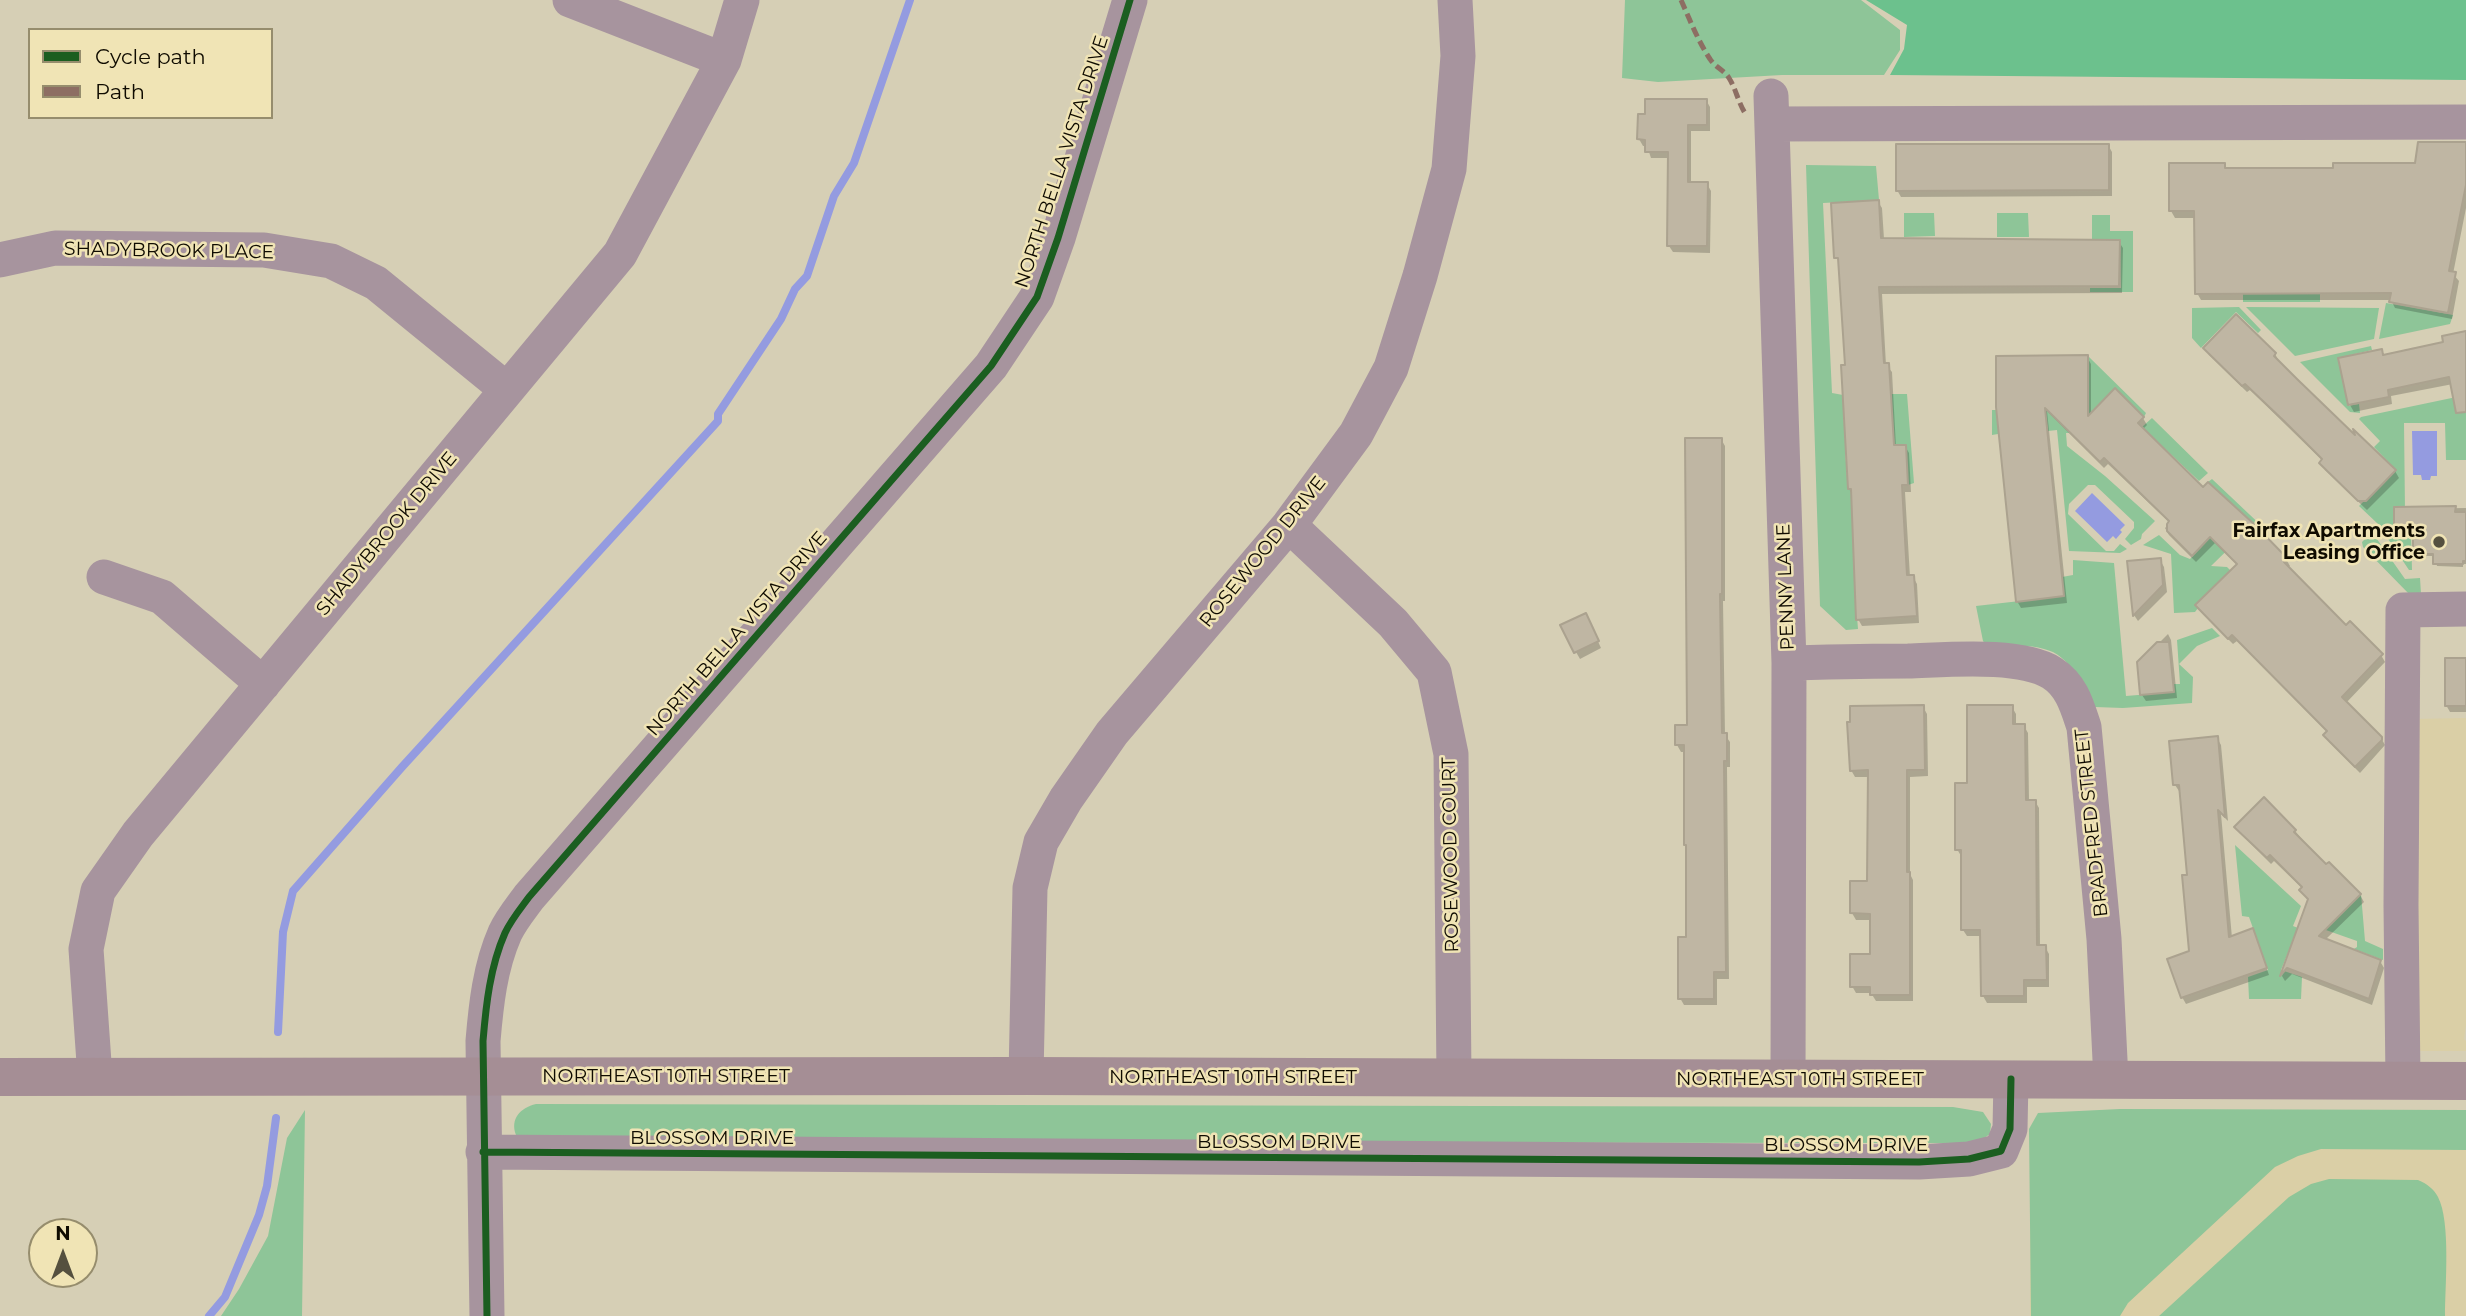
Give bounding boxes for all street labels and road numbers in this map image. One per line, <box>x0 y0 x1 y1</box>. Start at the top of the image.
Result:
street label: NORTH BELLA VISTA DRIVE <box>1010 33 1114 291</box>
street label: SHADYBROOK PLACE <box>64 238 274 264</box>
street label: SHADYBROOK DRIVE <box>312 448 462 620</box>
street label: ROSEWOOD DRIVE <box>1195 472 1331 632</box>
street label: PENNY LANE <box>1772 523 1800 651</box>
street label: NORTH BELLA VISTA DRIVE <box>642 527 832 741</box>
street label: BRADFRED STREET <box>2071 728 2113 918</box>
street label: ROSEWOOD COURT <box>1438 757 1464 953</box>
street label: NORTHEAST 10TH STREET <box>542 1065 790 1087</box>
street label: NORTHEAST 10TH STREET <box>1109 1066 1357 1088</box>
street label: NORTHEAST 10TH STREET <box>1676 1068 1924 1090</box>
street label: BLOSSOM DRIVE <box>630 1127 794 1149</box>
street label: BLOSSOM DRIVE <box>1197 1131 1361 1153</box>
street label: BLOSSOM DRIVE <box>1764 1134 1928 1156</box>

